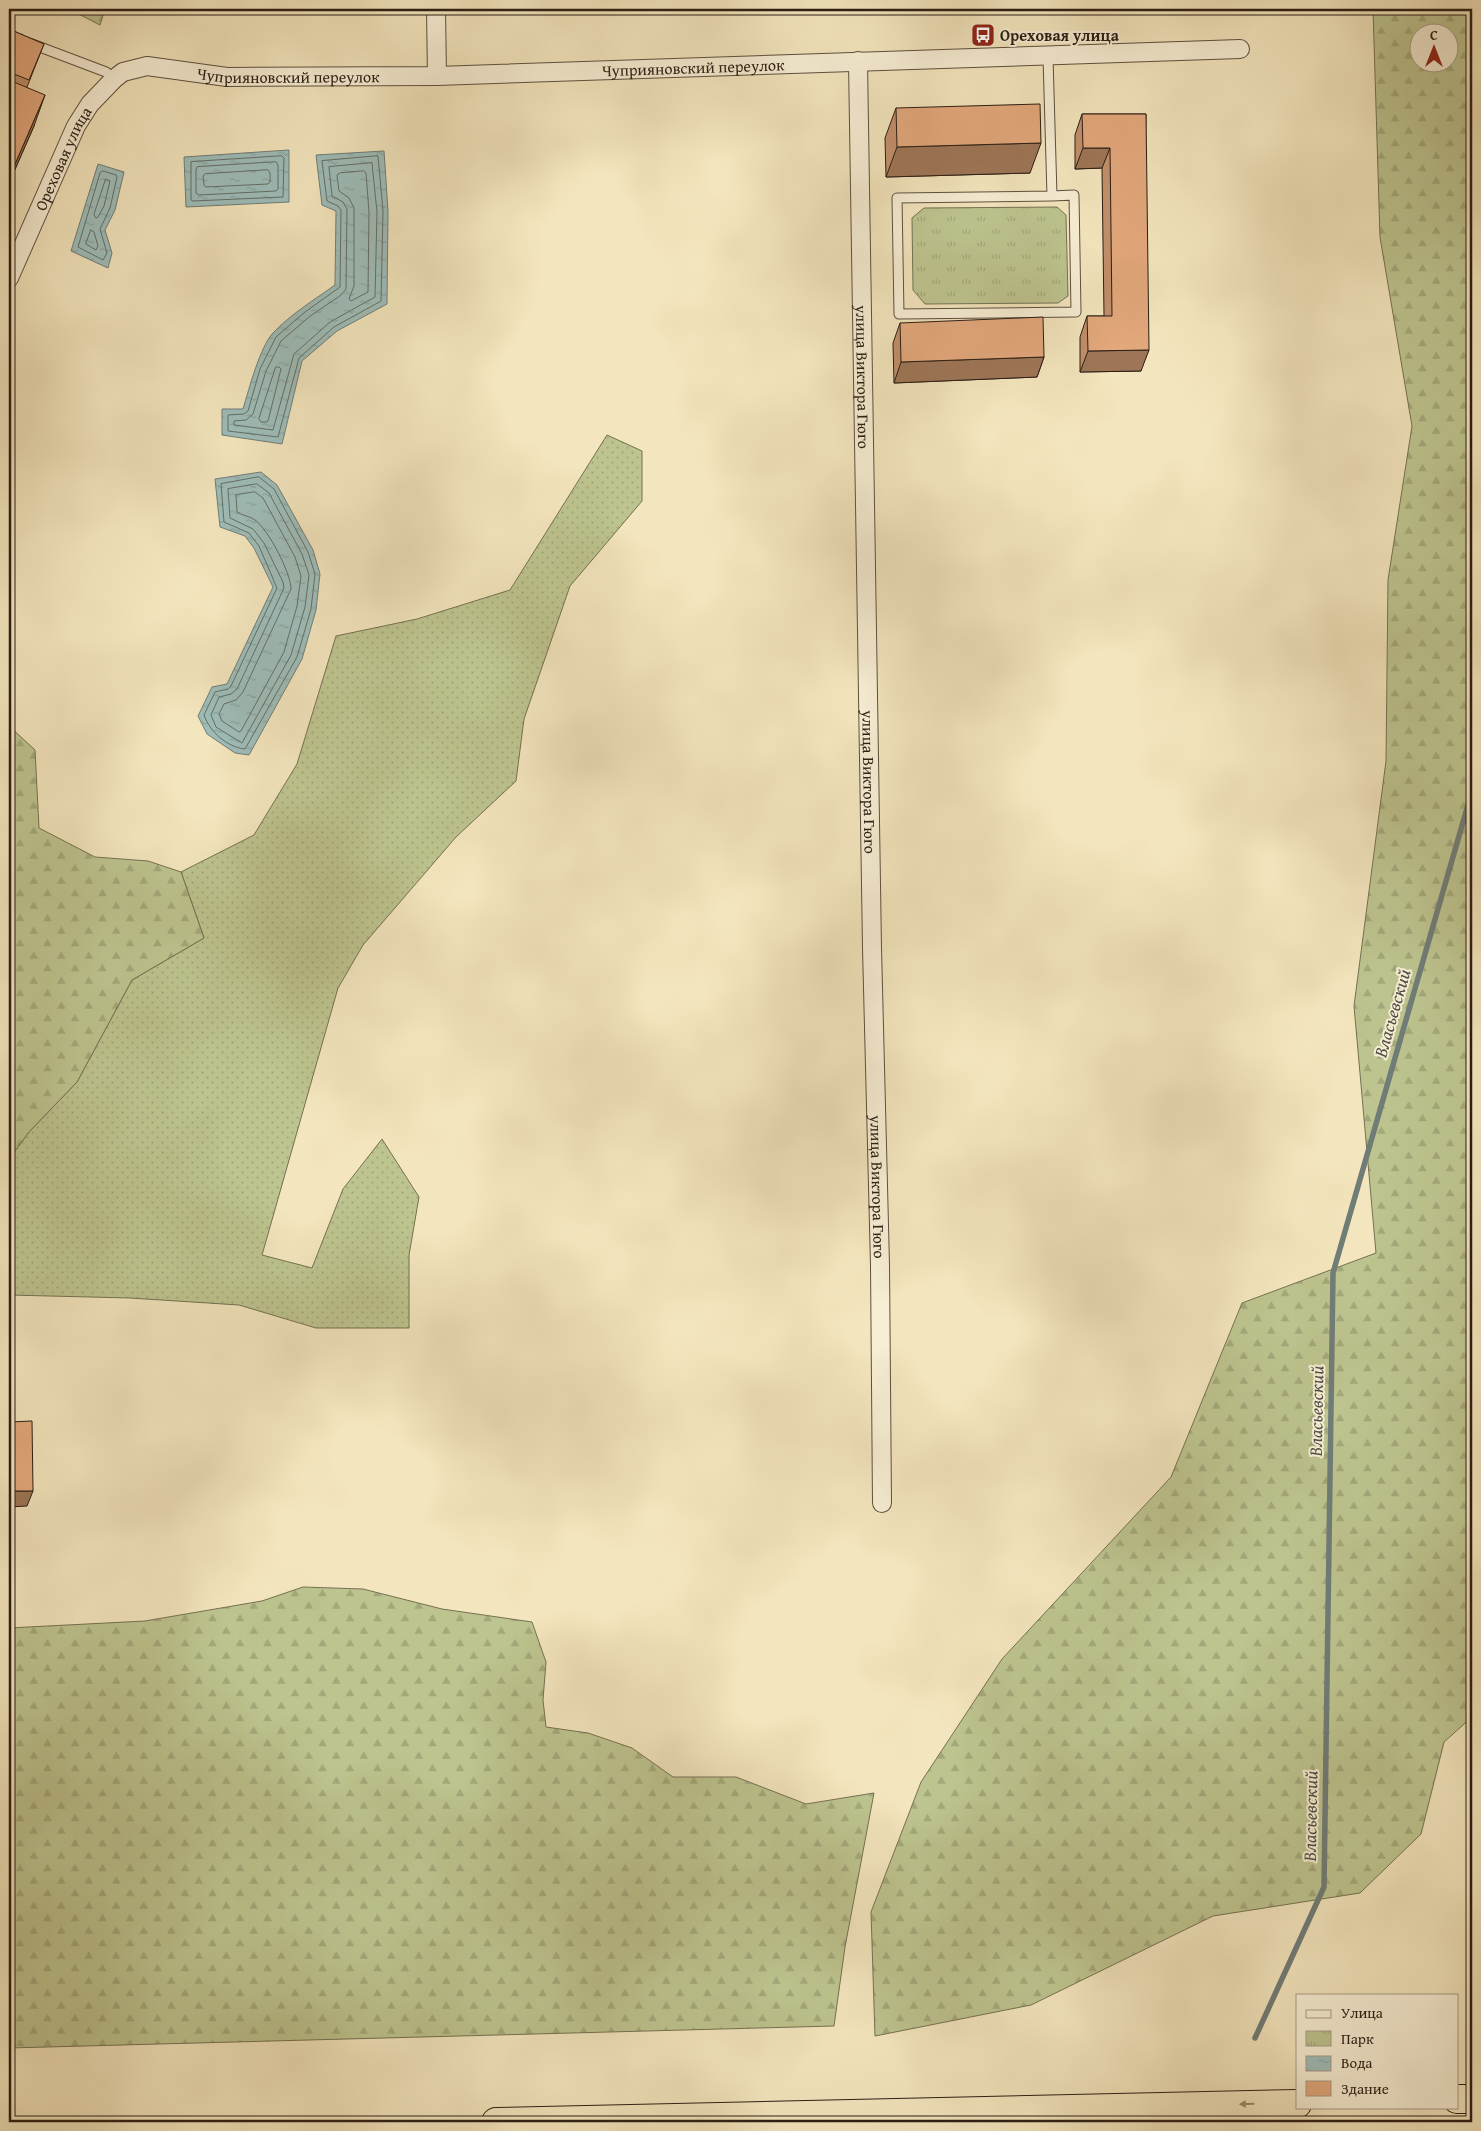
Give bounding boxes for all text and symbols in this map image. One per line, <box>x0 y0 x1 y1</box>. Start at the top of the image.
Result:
bus stop icon: Ореховая улица <box>970 22 996 48</box>
north arrow <box>1408 22 1458 72</box>
place label: Ореховая улица <box>1000 23 1120 47</box>
text: С <box>1430 25 1438 45</box>
street label: Чуприяновский переулок <box>601 52 785 82</box>
street label: Чуприяновский переулок <box>196 61 380 89</box>
street label: Ореховая улица <box>28 101 98 214</box>
street label: улица Виктора Гюго <box>850 304 876 449</box>
street label: улица Виктора Гюго <box>856 709 883 854</box>
water label: Власьевский <box>1366 966 1417 1061</box>
street label: улица Виктора Гюго <box>864 1114 892 1259</box>
water label: Власьевский <box>1302 1365 1330 1458</box>
water label: Власьевский <box>1296 1770 1324 1863</box>
legend <box>1296 1994 1458 2108</box>
text: Улица <box>1341 2002 1384 2023</box>
text: Парк <box>1341 2028 1374 2049</box>
text: Вода <box>1341 2052 1373 2073</box>
text: Здание <box>1341 2078 1389 2099</box>
one-way arrow <box>1239 2100 1255 2108</box>

